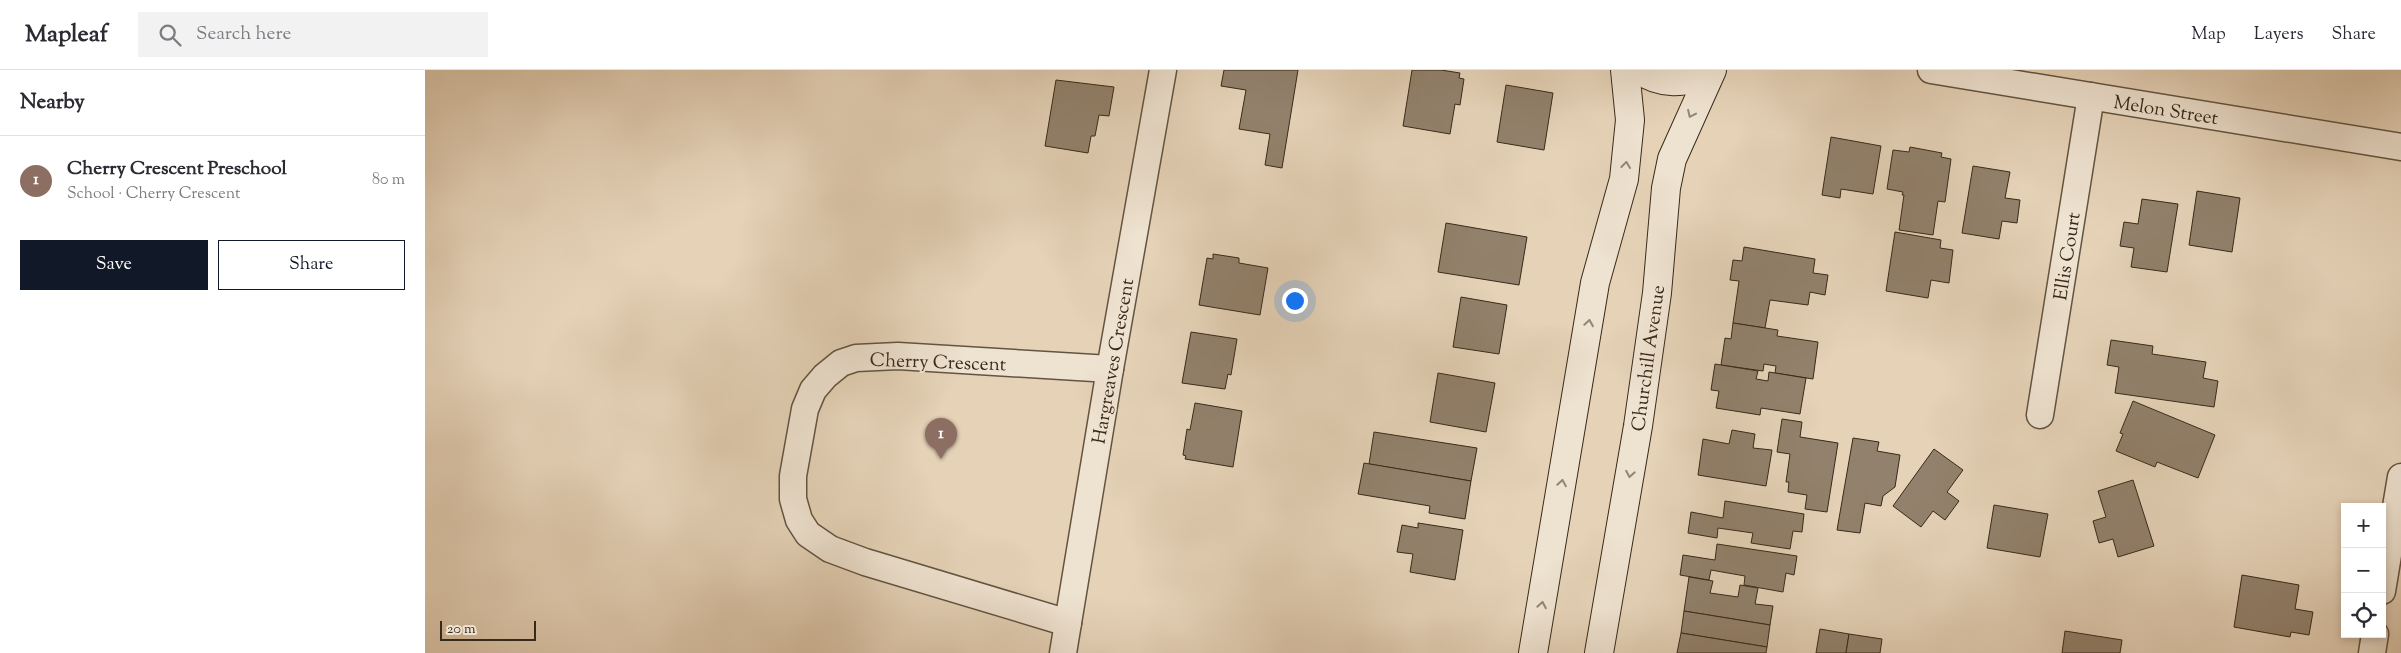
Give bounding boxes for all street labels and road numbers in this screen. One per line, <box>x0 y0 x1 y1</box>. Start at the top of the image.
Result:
street label: Melon Street <box>2111 90 2220 133</box>
street label: Ellis Court <box>2048 210 2089 302</box>
street label: Hargreaves Crescent <box>1087 276 1142 446</box>
street label: Churchill Avenue <box>1626 283 1673 433</box>
street label: Cherry Crescent <box>869 348 1007 379</box>

